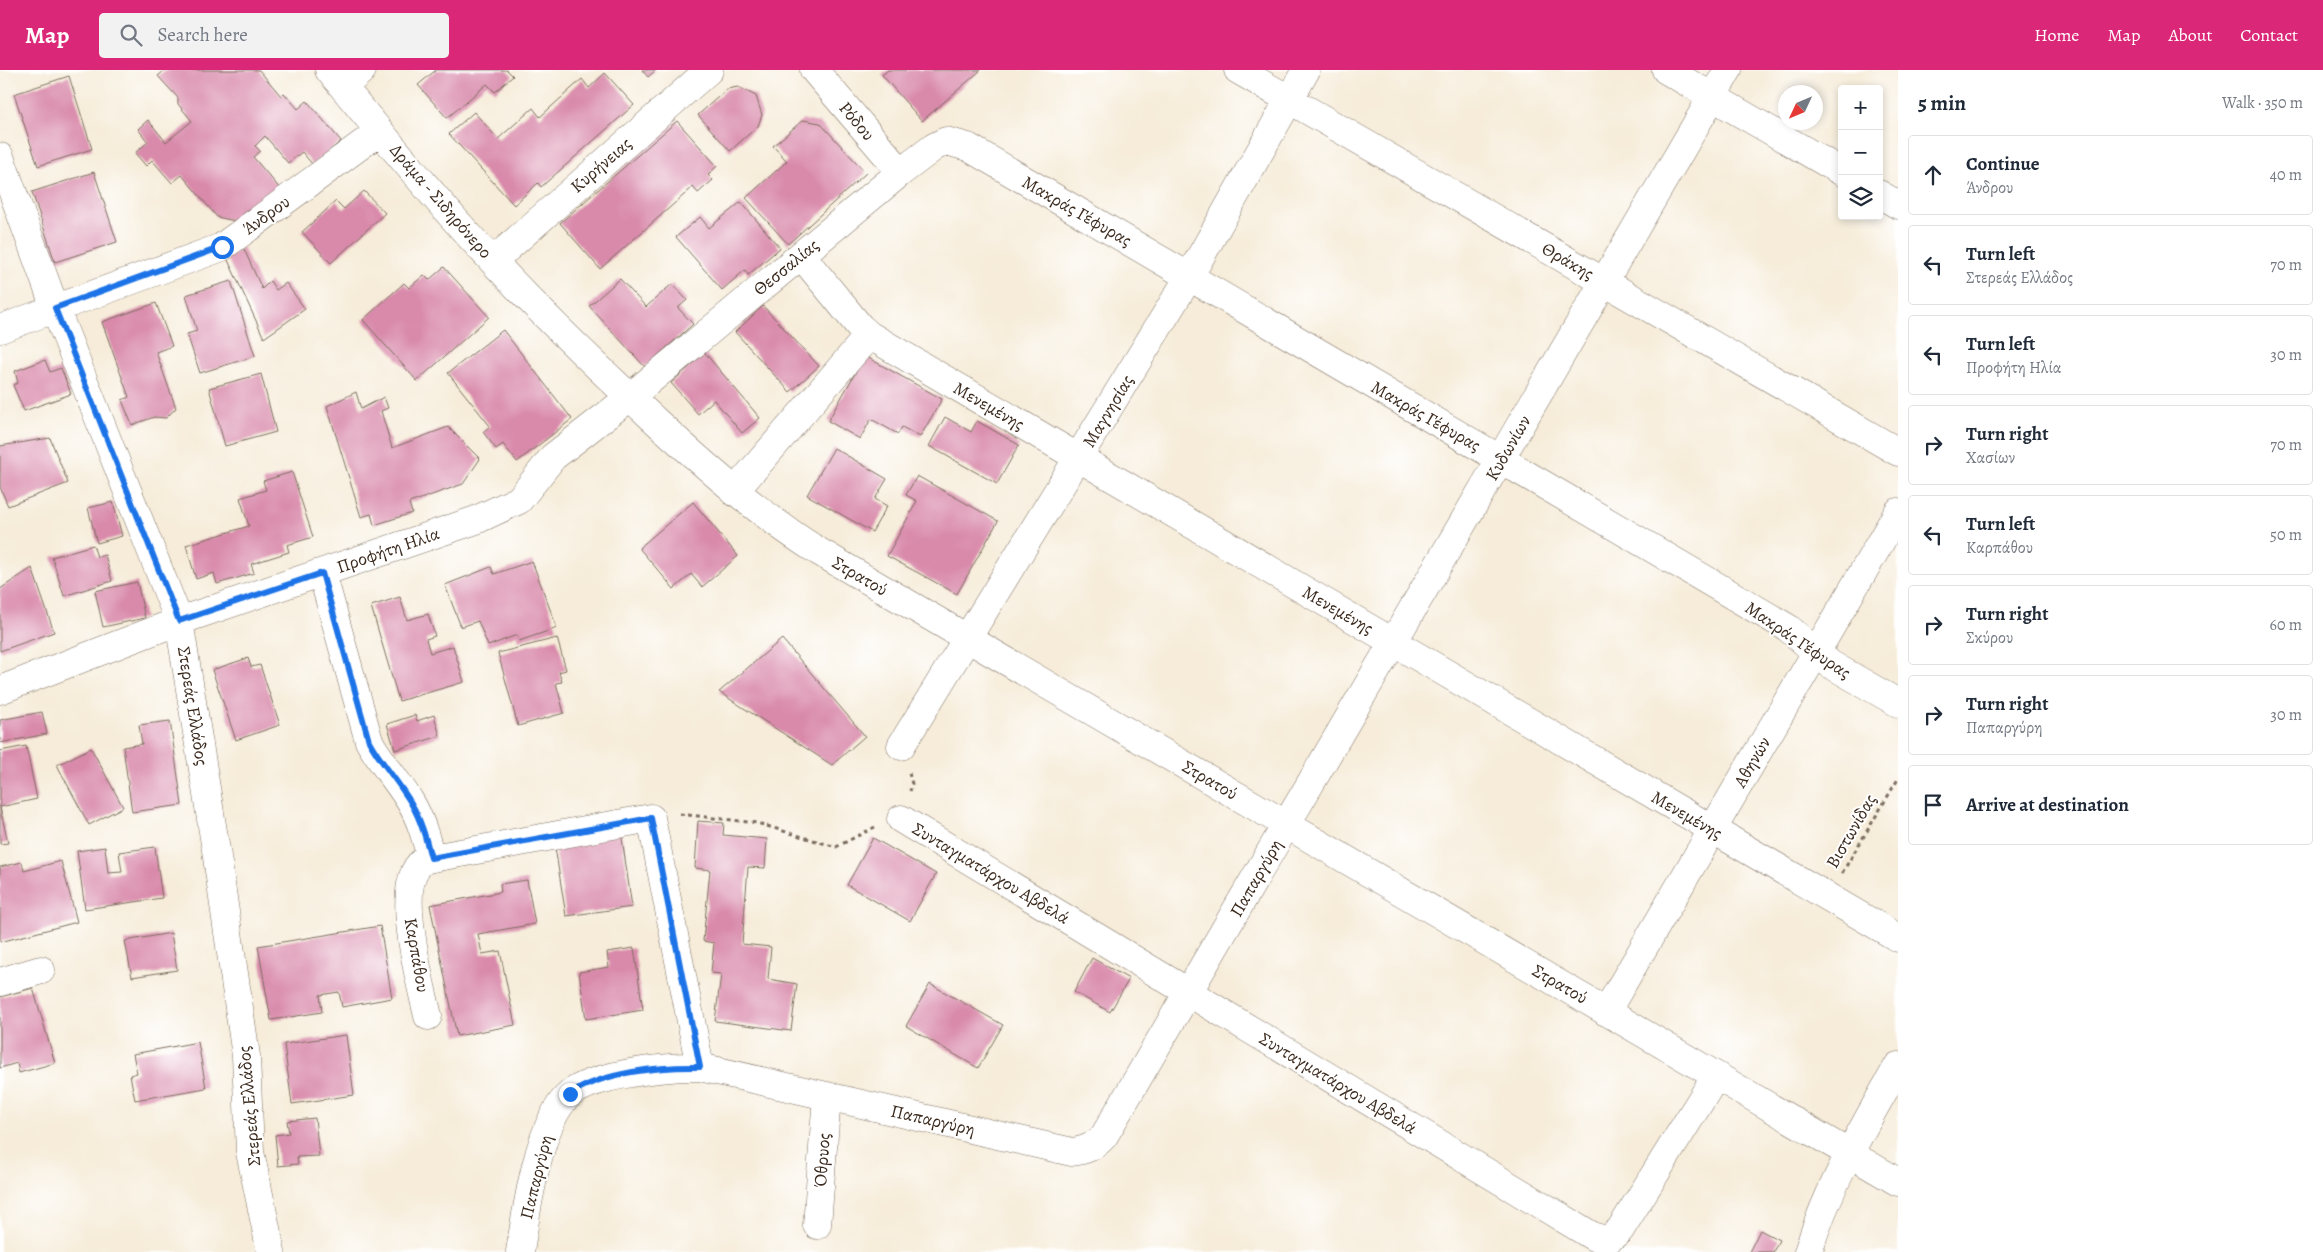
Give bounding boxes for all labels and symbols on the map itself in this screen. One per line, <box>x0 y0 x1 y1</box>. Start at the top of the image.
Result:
north arrow <box>1778 85 1823 130</box>
street label: Ρόδου <box>834 96 880 146</box>
street label: Κυρήνειας <box>565 132 637 198</box>
street label: Δράμα - Σιδηρόνερο <box>384 138 498 264</box>
street label: Μακράς Γέφυρας <box>1018 170 1136 252</box>
street label: Άνδρου <box>237 190 295 240</box>
street label: Θεσσαλίας <box>748 233 824 301</box>
route start <box>211 236 234 259</box>
street label: Θράκης <box>1538 237 1598 285</box>
street label: Μαγνησίας <box>1077 370 1139 452</box>
street label: Μακράς Γέφυρας <box>1367 375 1485 457</box>
street label: Μενεμένης <box>949 376 1029 436</box>
street label: Κυδωνίων <box>1480 411 1536 485</box>
street label: Προφήτη Ηλία <box>333 521 443 579</box>
street label: Στρατού <box>828 551 892 601</box>
street label: Μενεμένης <box>1298 580 1378 640</box>
street label: Μακράς Γέφυρας <box>1740 596 1856 684</box>
street label: Στερεάς Ελλάδος <box>172 645 214 767</box>
street label: Αθηνών <box>1727 732 1776 793</box>
street label: Στρατού <box>1178 755 1242 805</box>
street label: Μενεμένης <box>1647 785 1727 845</box>
street label: Βιστωνίδας <box>1820 790 1882 872</box>
street label: Συνταγματάρχου Αβδελά <box>908 816 1074 930</box>
street label: Παπαργύρη <box>1224 835 1288 921</box>
street label: Καρπάθου <box>399 916 435 994</box>
street label: Στρατού <box>1528 959 1592 1009</box>
street label: Συνταγματάρχου Αβδελά <box>1255 1026 1421 1140</box>
street label: Στερεάς Ελλάδος <box>232 1045 266 1167</box>
route end <box>559 1083 582 1106</box>
street label: Παπαργύρη <box>888 1099 978 1141</box>
street label: Παπαργύρη <box>514 1132 558 1222</box>
street label: Όθρυος <box>808 1132 836 1189</box>

